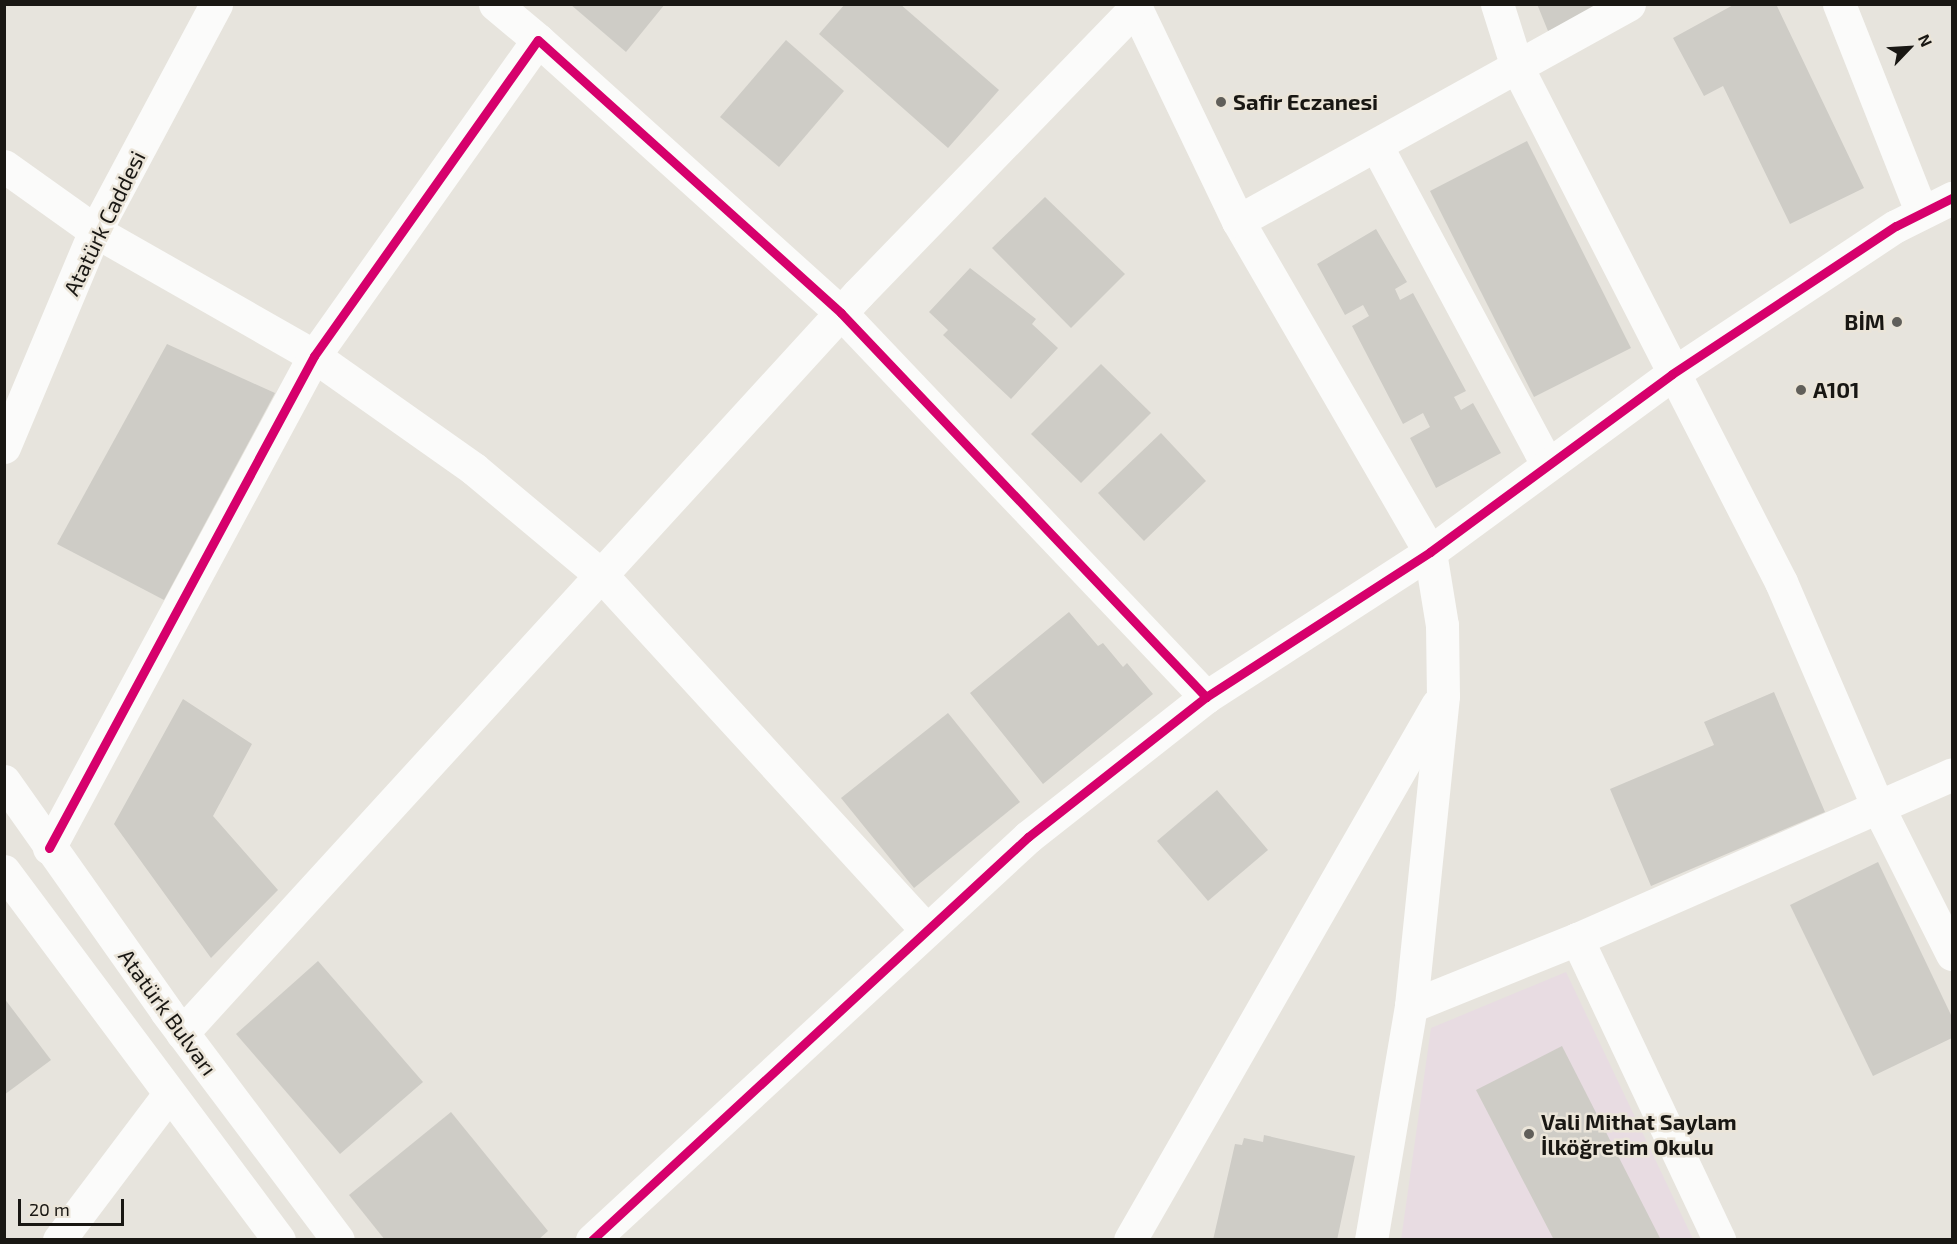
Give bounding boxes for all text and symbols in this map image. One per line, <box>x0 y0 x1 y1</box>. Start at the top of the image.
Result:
north arrow <box>1879 18 1939 78</box>
text: N <box>1915 31 1937 49</box>
place label: Safir Eczanesi <box>1233 89 1379 115</box>
marker: Safir Eczanesi <box>1214 95 1228 109</box>
street label: Atatürk Caddesi <box>57 146 151 300</box>
place label: BİM <box>1844 309 1885 335</box>
marker: BİM <box>1890 315 1904 329</box>
place label: A101 <box>1813 377 1860 403</box>
marker: A101 <box>1794 383 1808 397</box>
street label: Atatürk Bulvarı <box>113 944 223 1080</box>
place label: Vali Mithat Saylam İlköğretim Okulu <box>1541 1108 1737 1160</box>
marker: Vali Mithat Saylam İlköğretim Okulu <box>1522 1127 1536 1141</box>
scale bar <box>21 1187 128 1225</box>
text: 20 m <box>29 1198 70 1220</box>

